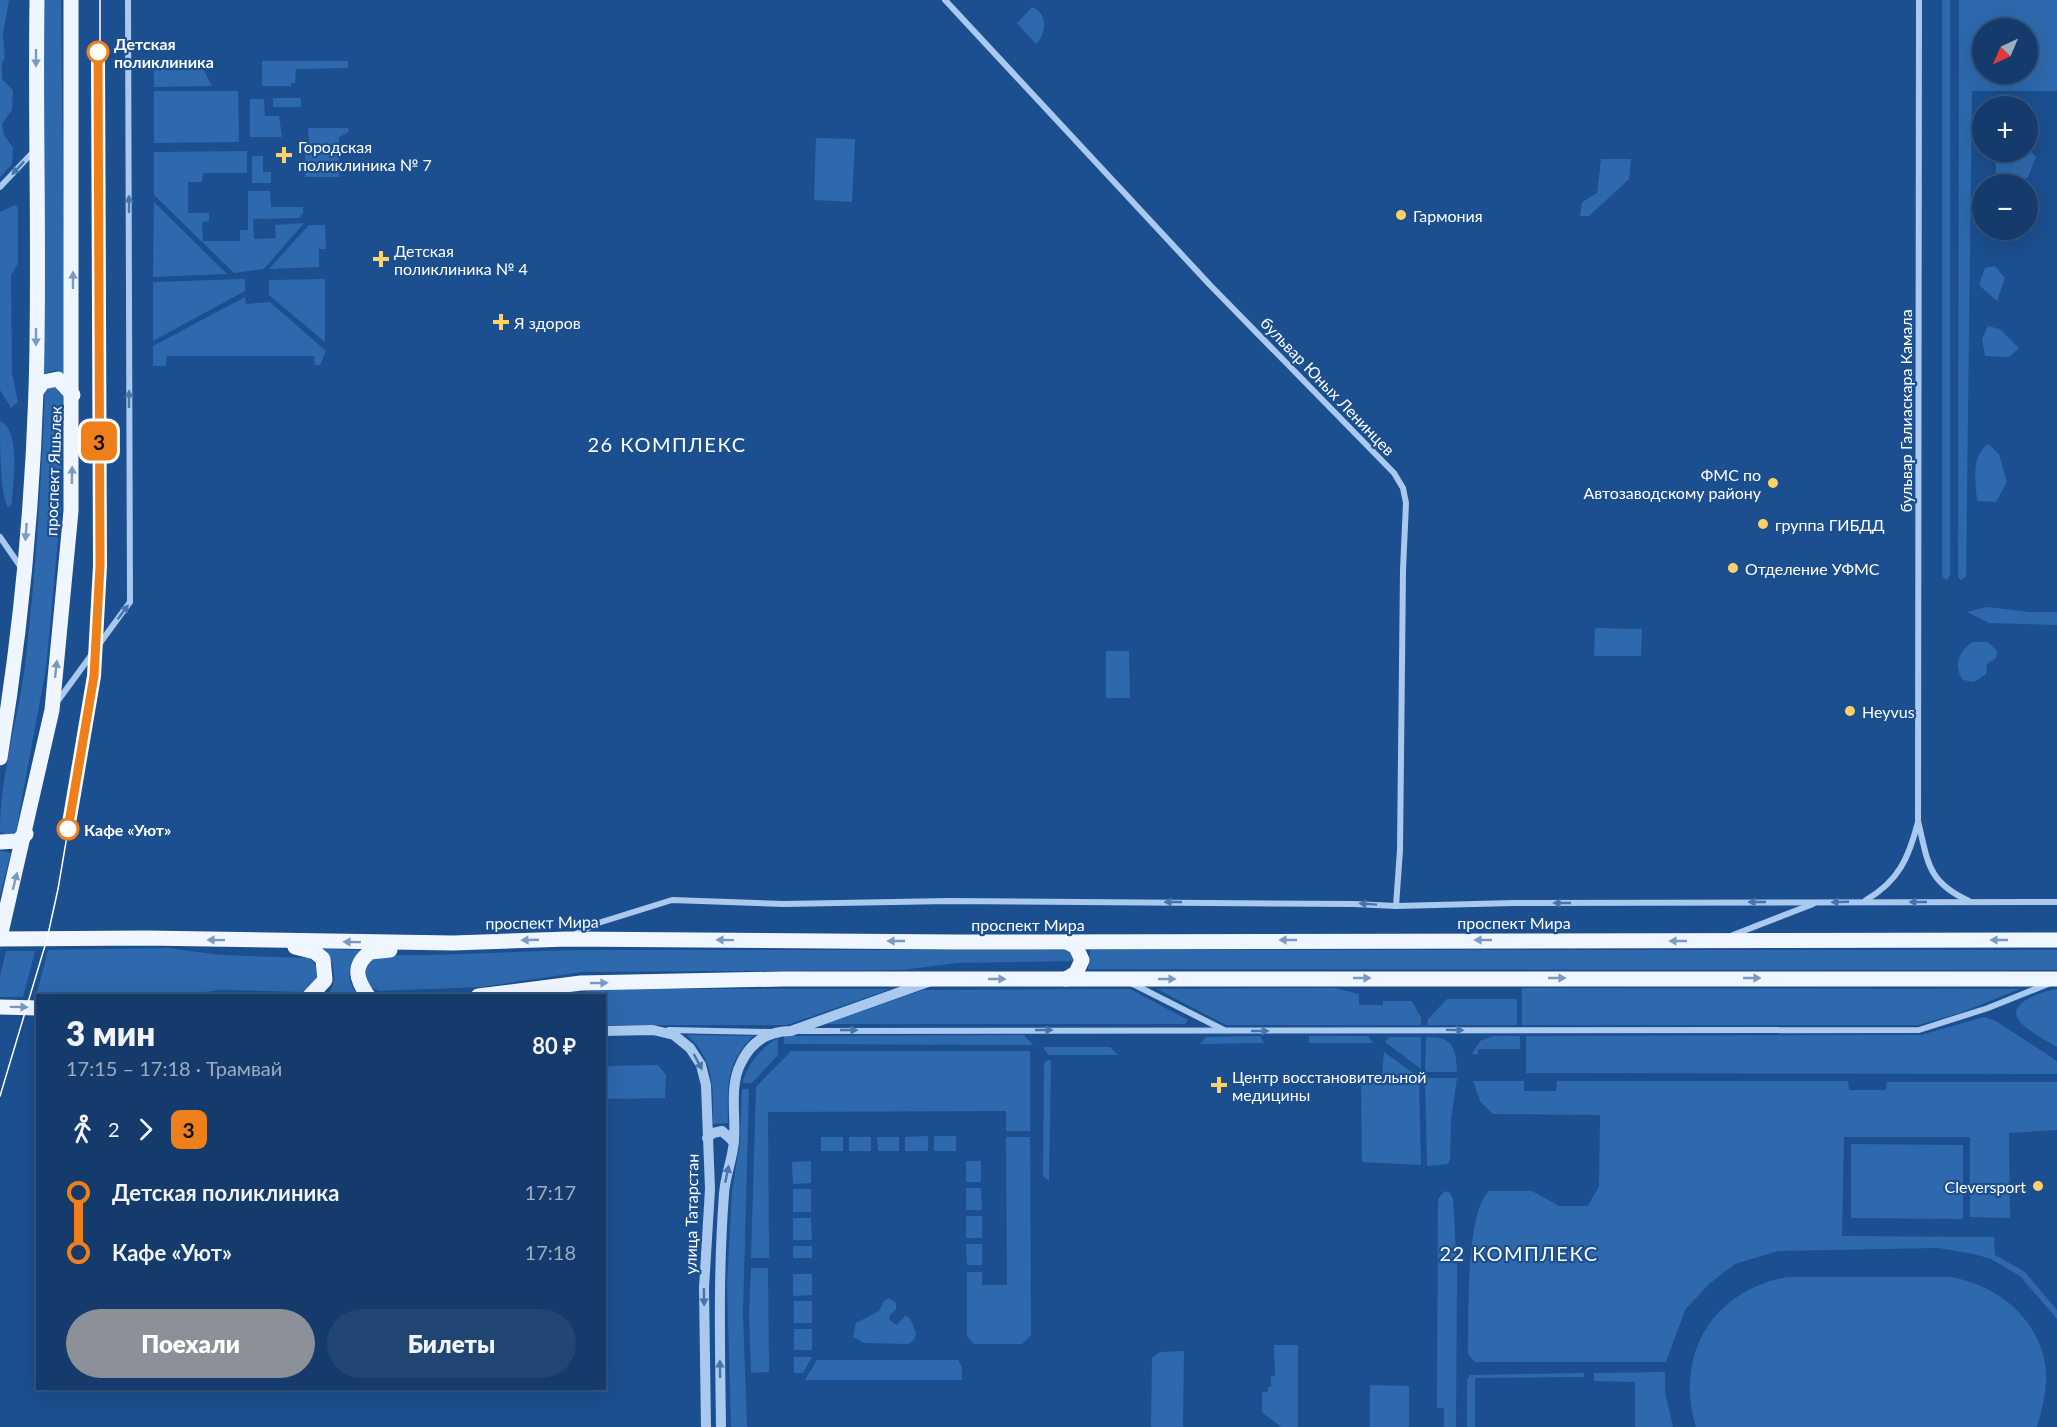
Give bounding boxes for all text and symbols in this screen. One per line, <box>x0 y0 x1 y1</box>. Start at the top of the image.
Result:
north arrow <box>1972 18 2038 84</box>
map controls <box>1972 18 2038 240</box>
place label: Детская поликлиника <box>114 34 214 71</box>
marker: Детская поликлиника <box>87 41 109 63</box>
one-way arrow <box>31 49 41 68</box>
button: + <box>1972 96 2038 162</box>
place label: Городская поликлиника № 7 <box>298 137 432 174</box>
marker: Городская поликлиника № 7 <box>275 146 293 164</box>
one-way arrow <box>11 160 25 175</box>
button: − <box>1972 174 2038 240</box>
one-way arrow <box>124 194 134 213</box>
place label: Гармония <box>1413 206 1483 225</box>
marker: Гармония <box>1394 208 1408 222</box>
place label: Детская поликлиника № 4 <box>394 241 528 278</box>
marker: Детская поликлиника № 4 <box>372 250 390 268</box>
one-way arrow <box>68 270 78 289</box>
street label: бульвар Галиаскара Камала <box>1896 309 1915 513</box>
marker: Я здоров <box>492 313 510 331</box>
place label: Я здоров <box>513 313 581 332</box>
street label: бульвар Юных Ленинцев <box>1257 313 1399 459</box>
one-way arrow <box>31 328 41 347</box>
one-way arrow <box>124 389 134 408</box>
street label: проспект Яшьлек <box>41 405 65 536</box>
line badge: 3 <box>80 422 118 460</box>
text: 3 <box>93 429 105 454</box>
district label: 26 КОМПЛЕКС <box>587 432 747 456</box>
one-way arrow <box>67 465 77 484</box>
place label: ФМС по Автозаводскому району <box>1583 465 1762 502</box>
marker: ФМС по Автозаводскому району <box>1766 476 1780 490</box>
place label: группа ГИБДД <box>1775 515 1885 534</box>
marker: группа ГИБДД <box>1756 517 1770 531</box>
one-way arrow <box>21 523 31 542</box>
place label: Отделение УФМС <box>1745 559 1880 578</box>
marker: Отделение УФМС <box>1726 561 1740 575</box>
one-way arrow <box>116 604 129 620</box>
one-way arrow <box>51 659 61 678</box>
place label: Heyvus <box>1862 702 1915 721</box>
marker: Heyvus <box>1843 704 1857 718</box>
marker: Кафе «Уют» <box>57 818 79 840</box>
place label: Кафе «Уют» <box>84 820 171 839</box>
one-way arrow <box>10 871 20 890</box>
one-way arrow <box>1748 897 1767 907</box>
one-way arrow <box>1831 897 1850 907</box>
one-way arrow <box>1909 897 1928 907</box>
one-way arrow <box>1163 898 1182 907</box>
one-way arrow <box>1553 898 1572 908</box>
one-way arrow <box>1358 900 1377 909</box>
street label: проспект Мира <box>485 912 599 932</box>
street label: проспект Мира <box>1457 913 1571 932</box>
street label: проспект Мира <box>971 915 1085 934</box>
one-way arrow <box>207 935 226 945</box>
one-way arrow <box>520 935 539 945</box>
one-way arrow <box>715 935 734 945</box>
one-way arrow <box>1278 935 1297 945</box>
one-way arrow <box>1473 935 1492 945</box>
one-way arrow <box>1989 935 2008 945</box>
one-way arrow <box>887 936 906 946</box>
one-way arrow <box>1668 936 1687 946</box>
one-way arrow <box>343 937 362 947</box>
one-way arrow <box>1352 973 1371 982</box>
one-way arrow <box>1547 973 1566 983</box>
one-way arrow <box>1742 973 1761 983</box>
one-way arrow <box>987 974 1006 984</box>
one-way arrow <box>1157 974 1176 984</box>
one-way arrow <box>589 978 608 988</box>
one-way arrow <box>9 1003 28 1012</box>
text: 3 мин <box>66 1013 155 1053</box>
one-way arrow <box>840 1025 859 1035</box>
one-way arrow <box>1035 1025 1054 1035</box>
one-way arrow <box>1446 1025 1465 1035</box>
one-way arrow <box>1251 1026 1270 1036</box>
text: 80 ₽ <box>532 1032 576 1059</box>
one-way arrow <box>693 1054 703 1071</box>
text: 17:15 – 17:18 · Трамвай <box>66 1056 282 1080</box>
place label: Центр восстановительной медицины <box>1232 1067 1426 1104</box>
marker: Центр восстановительной медицины <box>1210 1076 1228 1094</box>
icon: walk <box>66 1113 99 1146</box>
icon: forward <box>129 1113 162 1146</box>
text: 2 <box>108 1117 120 1141</box>
text: 3 <box>183 1117 195 1142</box>
street label: улица Татарстан <box>680 1153 702 1275</box>
one-way arrow <box>723 1164 732 1183</box>
place label: Cleversport <box>1944 1177 2026 1196</box>
text: Детская поликлиника <box>112 1179 339 1206</box>
marker: Cleversport <box>2031 1179 2045 1193</box>
text: 17:17 <box>525 1180 576 1204</box>
text: Кафе «Уют» <box>112 1239 232 1266</box>
text: 17:18 <box>525 1240 576 1264</box>
district label: 22 КОМПЛЕКС <box>1439 1241 1599 1265</box>
one-way arrow <box>700 1288 709 1307</box>
button: Поехали <box>66 1309 315 1378</box>
button: Билеты <box>327 1309 576 1378</box>
one-way arrow <box>715 1359 725 1378</box>

